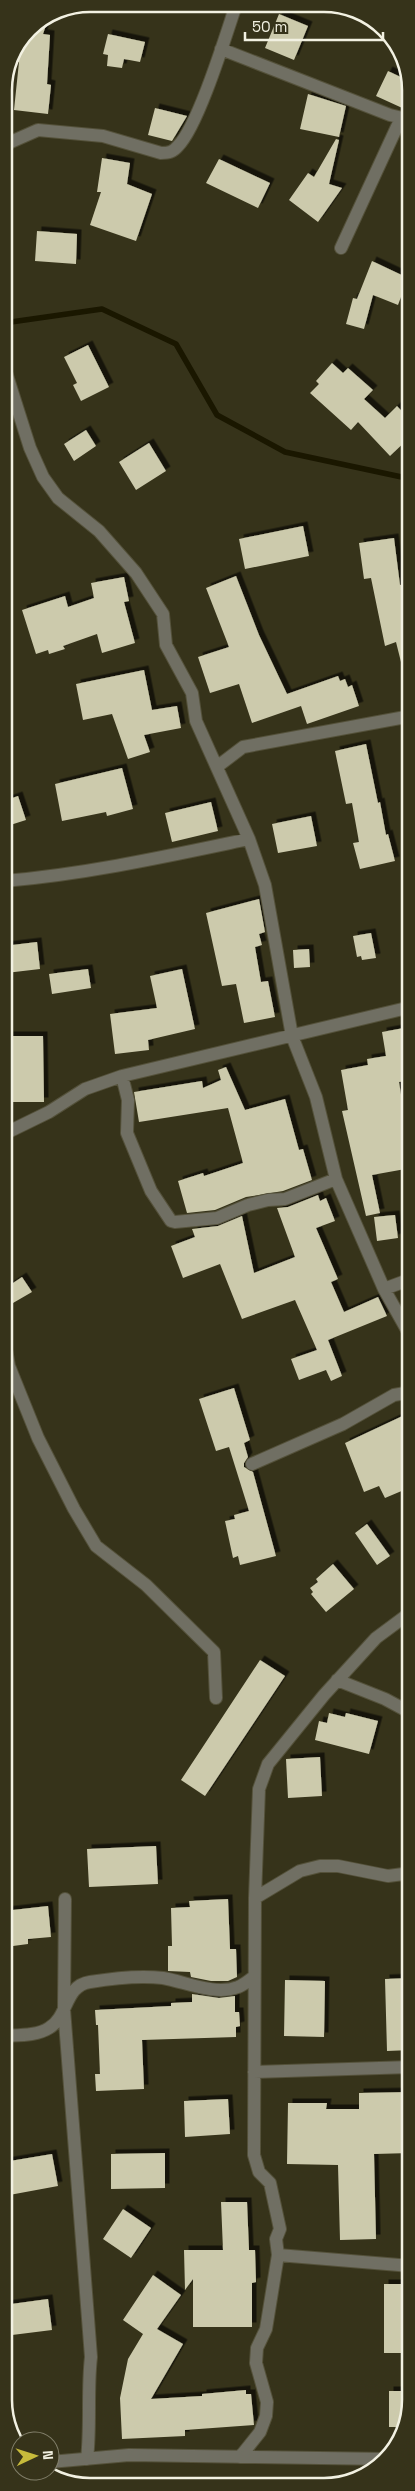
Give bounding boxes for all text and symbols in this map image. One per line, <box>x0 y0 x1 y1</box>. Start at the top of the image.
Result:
scale bar <box>245 10 382 42</box>
text: 50 m <box>252 17 287 36</box>
north arrow <box>10 2431 60 2481</box>
text: N <box>39 2450 57 2460</box>

